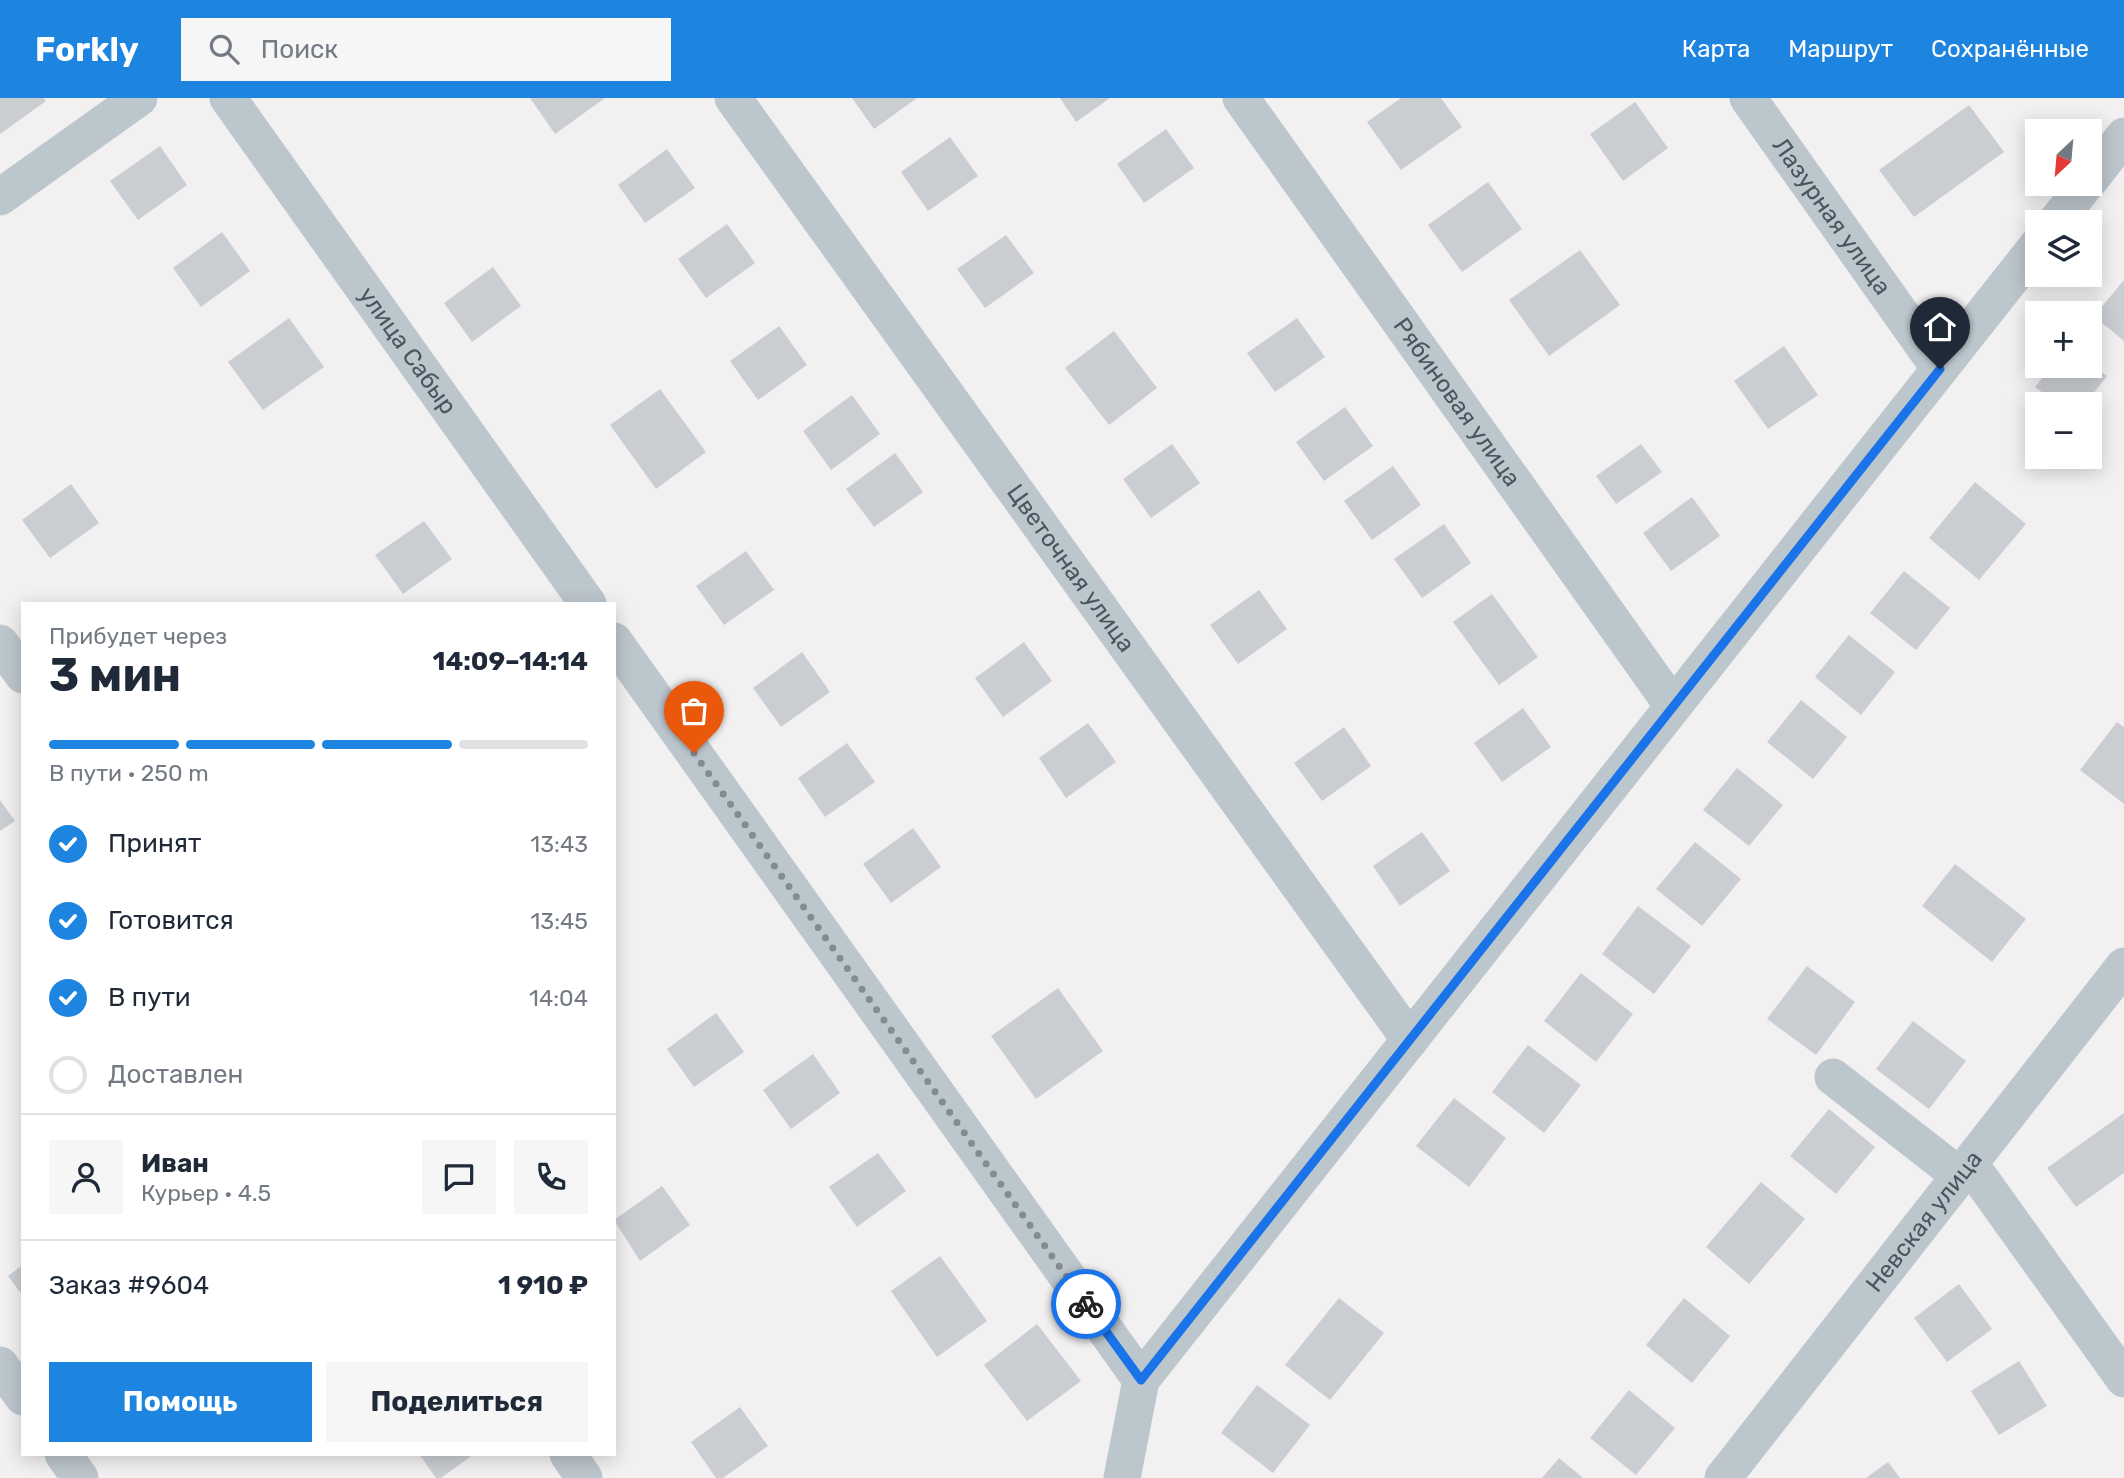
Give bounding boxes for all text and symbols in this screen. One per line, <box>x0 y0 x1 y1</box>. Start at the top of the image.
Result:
search box <box>181 18 671 81</box>
text: Forkly <box>35 30 139 69</box>
icon: search <box>205 30 243 68</box>
text: Поиск <box>261 34 338 65</box>
text: Карта <box>1682 35 1750 63</box>
text: Маршрут <box>1788 35 1893 63</box>
text: Сохранённые <box>1931 35 2089 63</box>
north arrow <box>2025 119 2102 196</box>
map controls <box>2025 119 2102 469</box>
street label: Лазурная улица <box>1767 132 1897 300</box>
button: layers <box>2025 210 2102 287</box>
street label: улица Сабыр <box>353 282 462 420</box>
pin <box>1910 297 1970 369</box>
button: + <box>2025 301 2102 378</box>
icon: home <box>1921 308 1959 346</box>
street label: Рябиновая улица <box>1388 312 1526 492</box>
button: − <box>2025 392 2102 469</box>
street label: Цветочная улица <box>1001 479 1141 657</box>
text: Прибудет через <box>49 622 227 650</box>
text: 14:09–14:14 <box>433 646 588 677</box>
text: 3 мин <box>49 648 181 703</box>
pin <box>664 681 724 753</box>
icon: bag <box>675 692 713 730</box>
text: В пути · 250 m <box>49 759 209 787</box>
icon: check <box>49 825 87 863</box>
text: Принят <box>108 828 201 859</box>
text: 13:43 <box>530 830 588 858</box>
icon: check <box>49 902 87 940</box>
text: Готовится <box>108 905 234 936</box>
text: 13:45 <box>531 907 588 935</box>
icon: check <box>49 979 87 1017</box>
text: В пути <box>108 982 191 1013</box>
text: 14:04 <box>529 984 588 1012</box>
text: Доставлен <box>108 1059 243 1090</box>
button: person <box>49 1140 123 1214</box>
button: chat <box>422 1140 496 1214</box>
button: phone <box>514 1140 588 1214</box>
street label: Невская улица <box>1860 1145 1988 1297</box>
text: Иван <box>141 1148 209 1179</box>
text: Курьер · 4.5 <box>141 1179 271 1207</box>
courier <box>1051 1269 1121 1339</box>
text: Заказ #9604 <box>49 1270 209 1301</box>
text: 1 910 ₽ <box>498 1270 588 1301</box>
icon: bike <box>1067 1285 1105 1323</box>
button: Помощь <box>49 1362 312 1442</box>
button: Поделиться <box>326 1362 588 1442</box>

